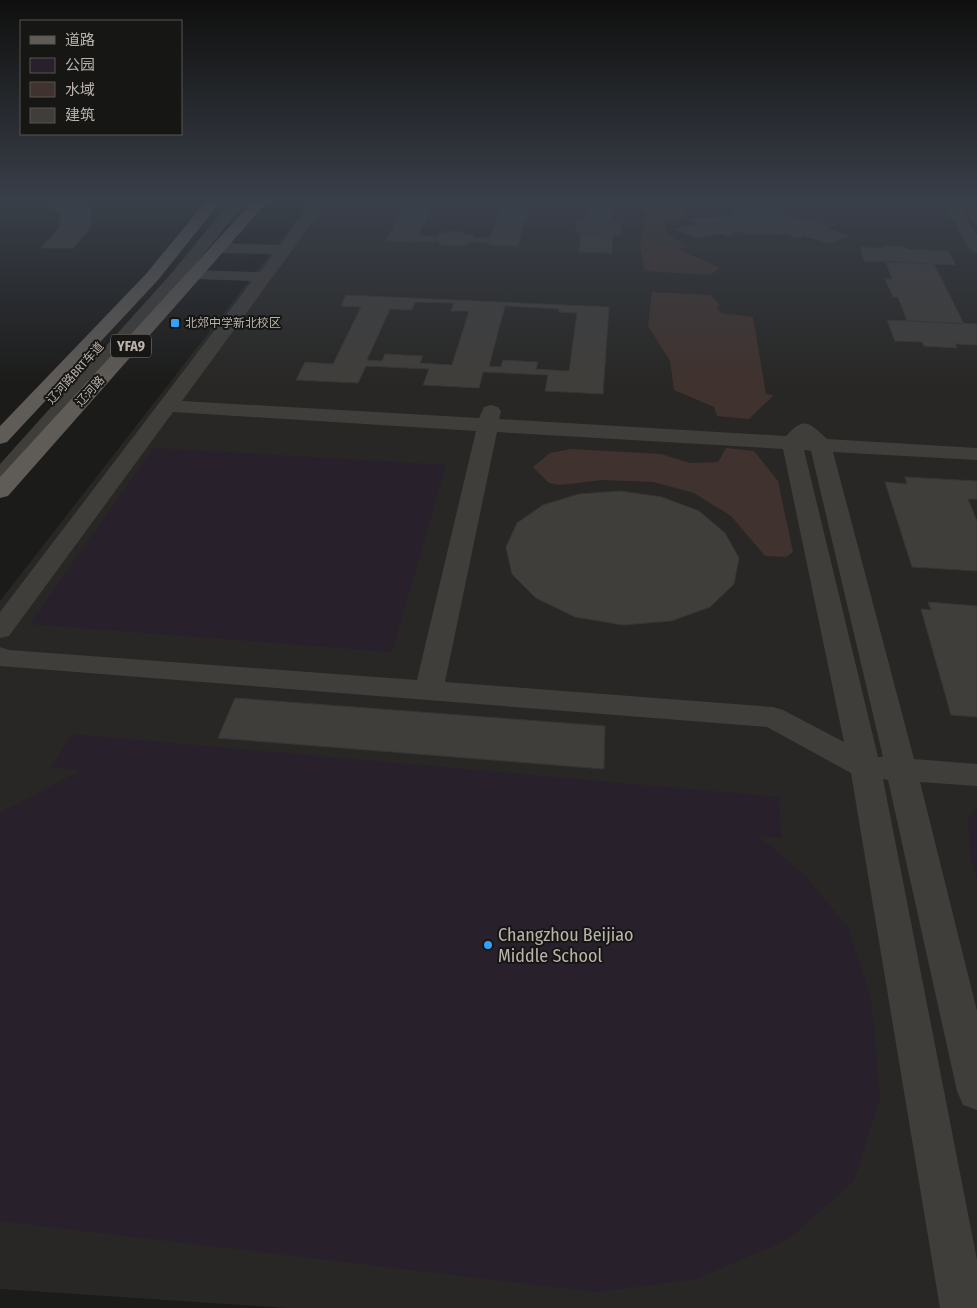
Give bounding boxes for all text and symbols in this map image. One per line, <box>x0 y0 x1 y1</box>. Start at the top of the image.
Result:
legend <box>20 20 182 135</box>
text: 道路 <box>65 31 95 49</box>
text: 公园 <box>65 56 95 74</box>
text: 水域 <box>65 81 95 99</box>
text: 建筑 <box>65 106 95 124</box>
place label: 北郊中学新北校区 <box>185 316 281 330</box>
marker: 北郊中学新北校区 <box>169 317 181 329</box>
road number: YFA9 <box>111 334 151 358</box>
street label: 辽河路BRT车道 <box>43 339 107 407</box>
street label: 辽河路 <box>73 373 107 409</box>
place label: Changzhou Beijiao Middle School <box>498 924 634 967</box>
marker: Changzhou Beijiao Middle School <box>482 939 494 951</box>

